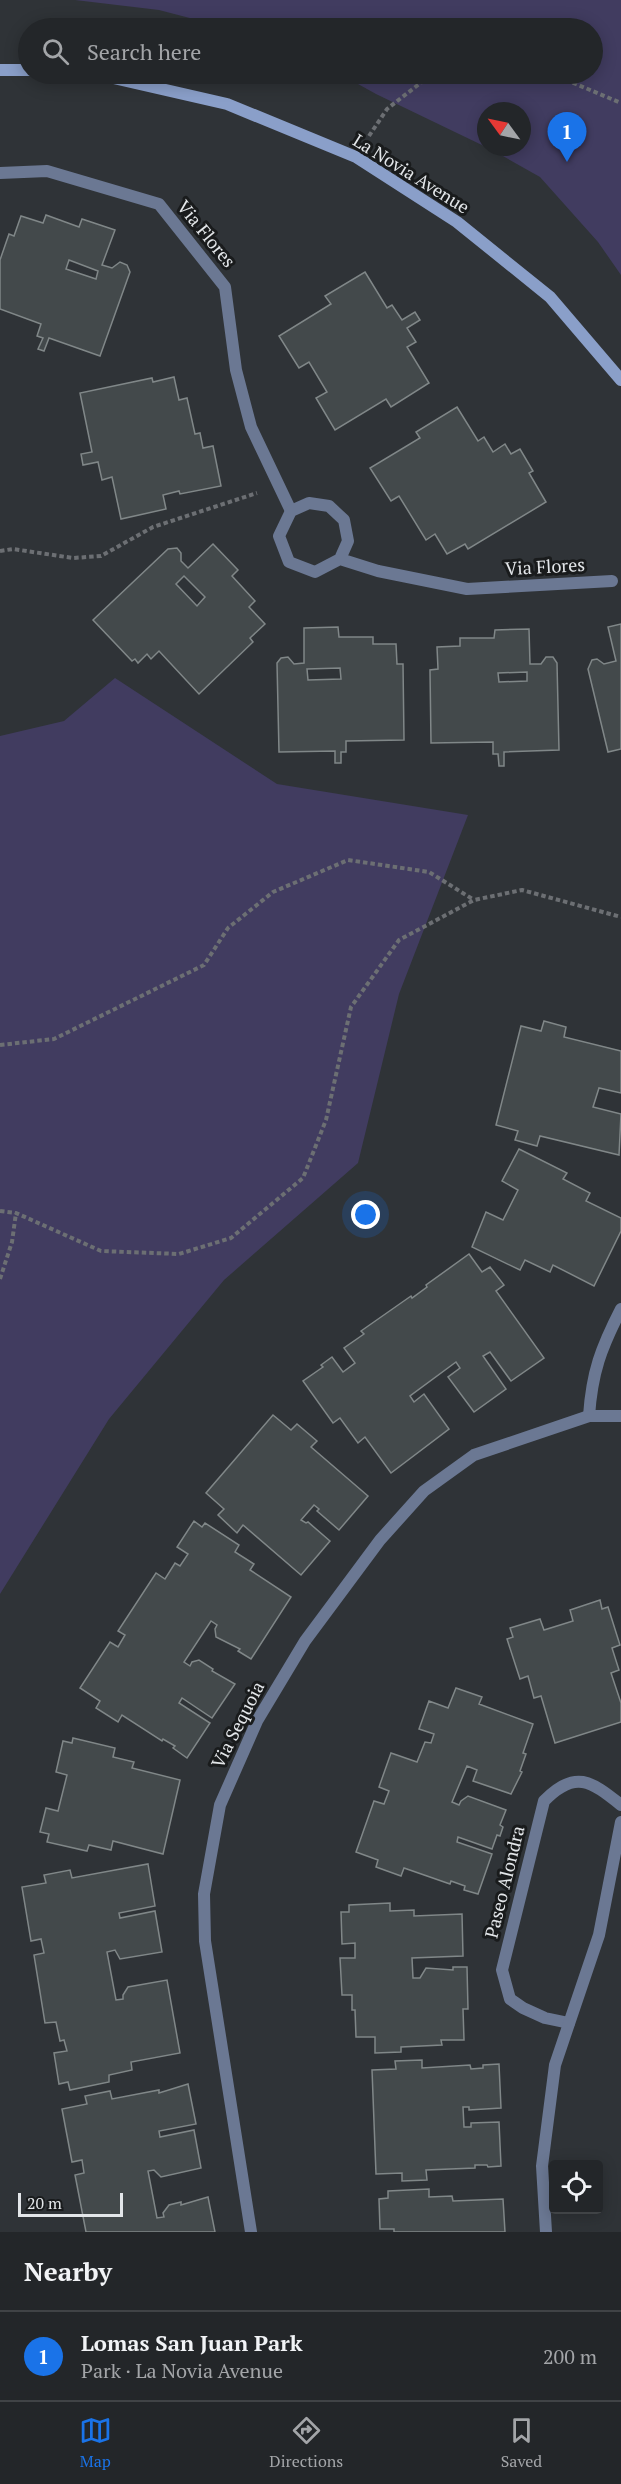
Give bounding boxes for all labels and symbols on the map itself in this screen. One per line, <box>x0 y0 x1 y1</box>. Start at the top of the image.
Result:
north arrow <box>477 102 531 156</box>
pin: 1 <box>548 112 586 162</box>
street label: La Novia Avenue <box>349 128 474 219</box>
street label: Via Flores <box>172 195 241 272</box>
street label: Via Flores <box>504 552 586 580</box>
your location <box>351 1200 380 1229</box>
street label: Via Sequoia <box>205 1677 269 1772</box>
street label: Paseo Alondra <box>478 1823 530 1940</box>
scale bar <box>18 2190 123 2218</box>

